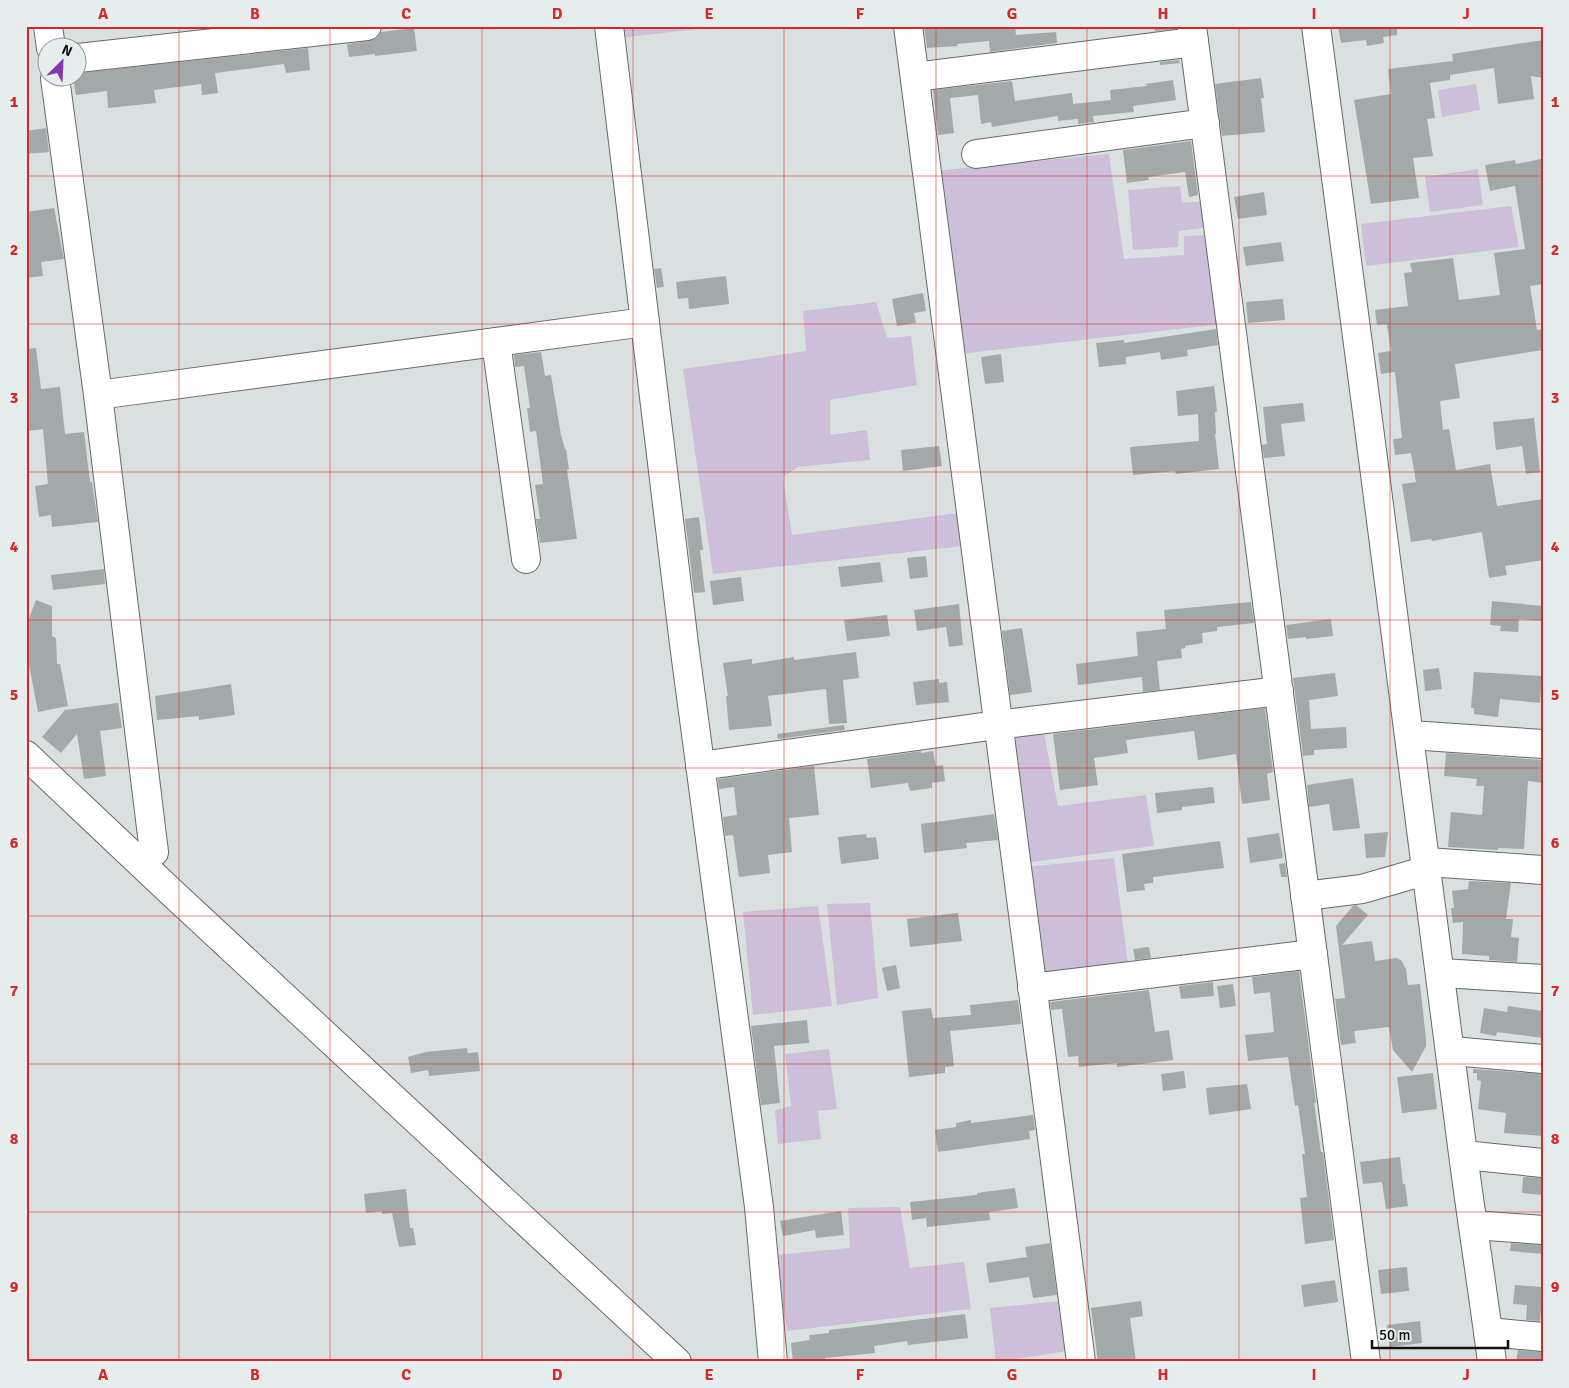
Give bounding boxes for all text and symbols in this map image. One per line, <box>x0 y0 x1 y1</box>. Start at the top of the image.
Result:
text: A <box>98 4 109 24</box>
text: B <box>250 4 260 24</box>
text: C <box>401 4 411 24</box>
text: D <box>552 4 563 24</box>
text: E <box>704 4 714 24</box>
text: F <box>856 4 865 24</box>
text: G <box>1007 4 1017 24</box>
text: H <box>1158 4 1168 24</box>
text: I <box>1311 4 1317 24</box>
text: J <box>1462 4 1470 24</box>
north arrow <box>38 38 88 88</box>
text: N <box>59 41 75 60</box>
text: 1 <box>10 92 19 112</box>
text: 1 <box>1551 92 1560 112</box>
text: 2 <box>10 240 18 260</box>
text: 2 <box>1551 240 1559 260</box>
text: 3 <box>10 388 18 408</box>
text: 3 <box>1551 388 1559 408</box>
text: 4 <box>10 537 19 557</box>
text: 4 <box>1551 537 1560 557</box>
text: 5 <box>10 685 18 705</box>
text: 5 <box>1551 685 1559 705</box>
text: 6 <box>10 833 19 853</box>
text: 6 <box>1551 833 1560 853</box>
text: 7 <box>10 981 19 1001</box>
text: 7 <box>1551 981 1560 1001</box>
text: 8 <box>10 1129 19 1149</box>
text: 8 <box>1551 1129 1560 1149</box>
text: 9 <box>10 1277 19 1297</box>
text: 9 <box>1551 1277 1560 1297</box>
scale bar <box>1372 1318 1508 1350</box>
text: 50 m <box>1379 1326 1410 1344</box>
text: A <box>98 1365 109 1385</box>
text: B <box>250 1365 260 1385</box>
text: C <box>401 1365 411 1385</box>
text: D <box>552 1365 563 1385</box>
text: E <box>704 1365 714 1385</box>
text: F <box>856 1365 865 1385</box>
text: G <box>1007 1365 1017 1385</box>
text: H <box>1158 1365 1168 1385</box>
text: I <box>1311 1365 1317 1385</box>
text: J <box>1462 1365 1470 1385</box>

